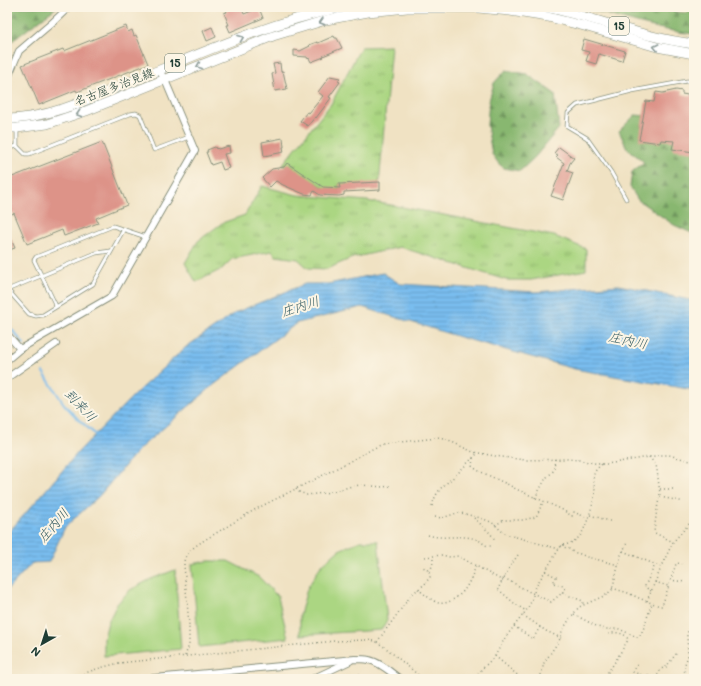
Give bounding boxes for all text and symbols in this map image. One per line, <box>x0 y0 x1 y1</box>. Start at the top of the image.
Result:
one-way arrow <box>318 17 325 26</box>
road number: 15 <box>609 17 629 35</box>
one-way arrow <box>238 34 245 42</box>
one-way arrow <box>652 43 659 52</box>
road number: 15 <box>165 54 185 72</box>
one-way arrow <box>196 61 203 69</box>
street label: 名古屋多治見線 <box>72 64 156 109</box>
one-way arrow <box>75 109 82 118</box>
water label: 庄内川 <box>279 291 321 320</box>
water label: 庄内川 <box>607 327 649 352</box>
water label: 到来川 <box>62 385 101 425</box>
water label: 庄内川 <box>33 504 72 545</box>
north arrow <box>22 624 62 664</box>
text: N <box>27 644 43 661</box>

